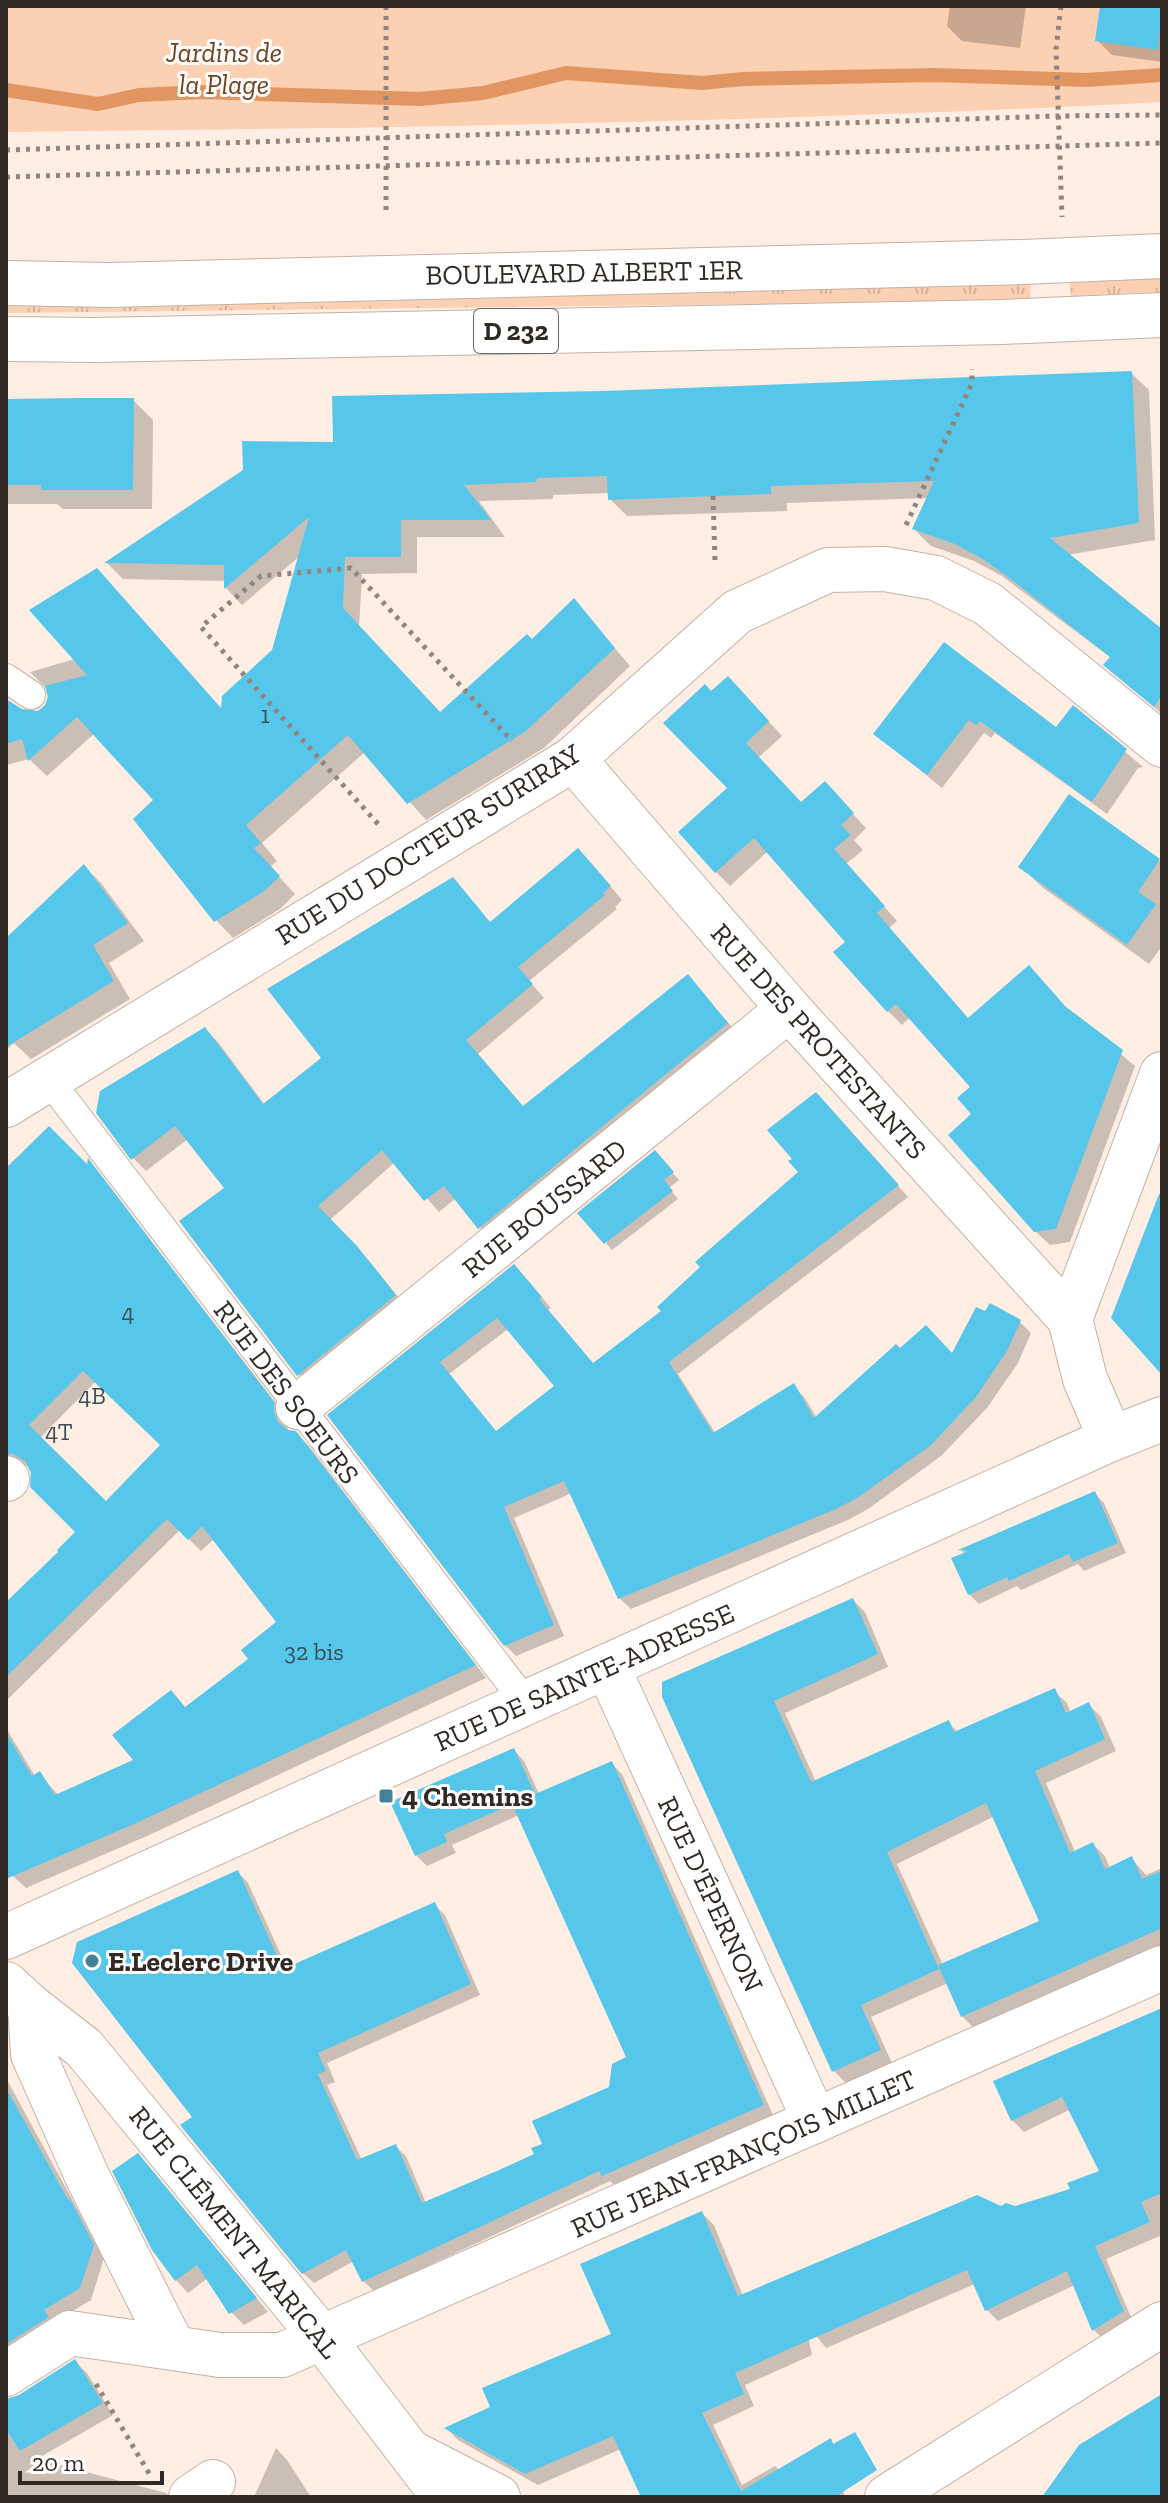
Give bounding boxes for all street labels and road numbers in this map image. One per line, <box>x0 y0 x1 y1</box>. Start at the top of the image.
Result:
street label: BOULEVARD ALBERT 1ER <box>425 253 743 292</box>
road number: D 232 <box>474 309 558 353</box>
street label: RUE DU DOCTEUR SURIRAY <box>270 736 588 952</box>
street label: RUE DES PROTESTANTS <box>704 917 933 1166</box>
street label: RUE BOUSSARD <box>456 1132 633 1285</box>
street label: RUE DES SOEURS <box>207 1294 366 1490</box>
street label: RUE DE SAINTE-ADRESSE <box>429 1596 739 1758</box>
street label: RUE D'ÉPERNON <box>651 1791 770 1997</box>
street label: RUE JEAN-FRANÇOIS MILLET <box>566 2062 921 2245</box>
street label: RUE CLÉMENT MARICAL <box>123 2100 347 2365</box>

